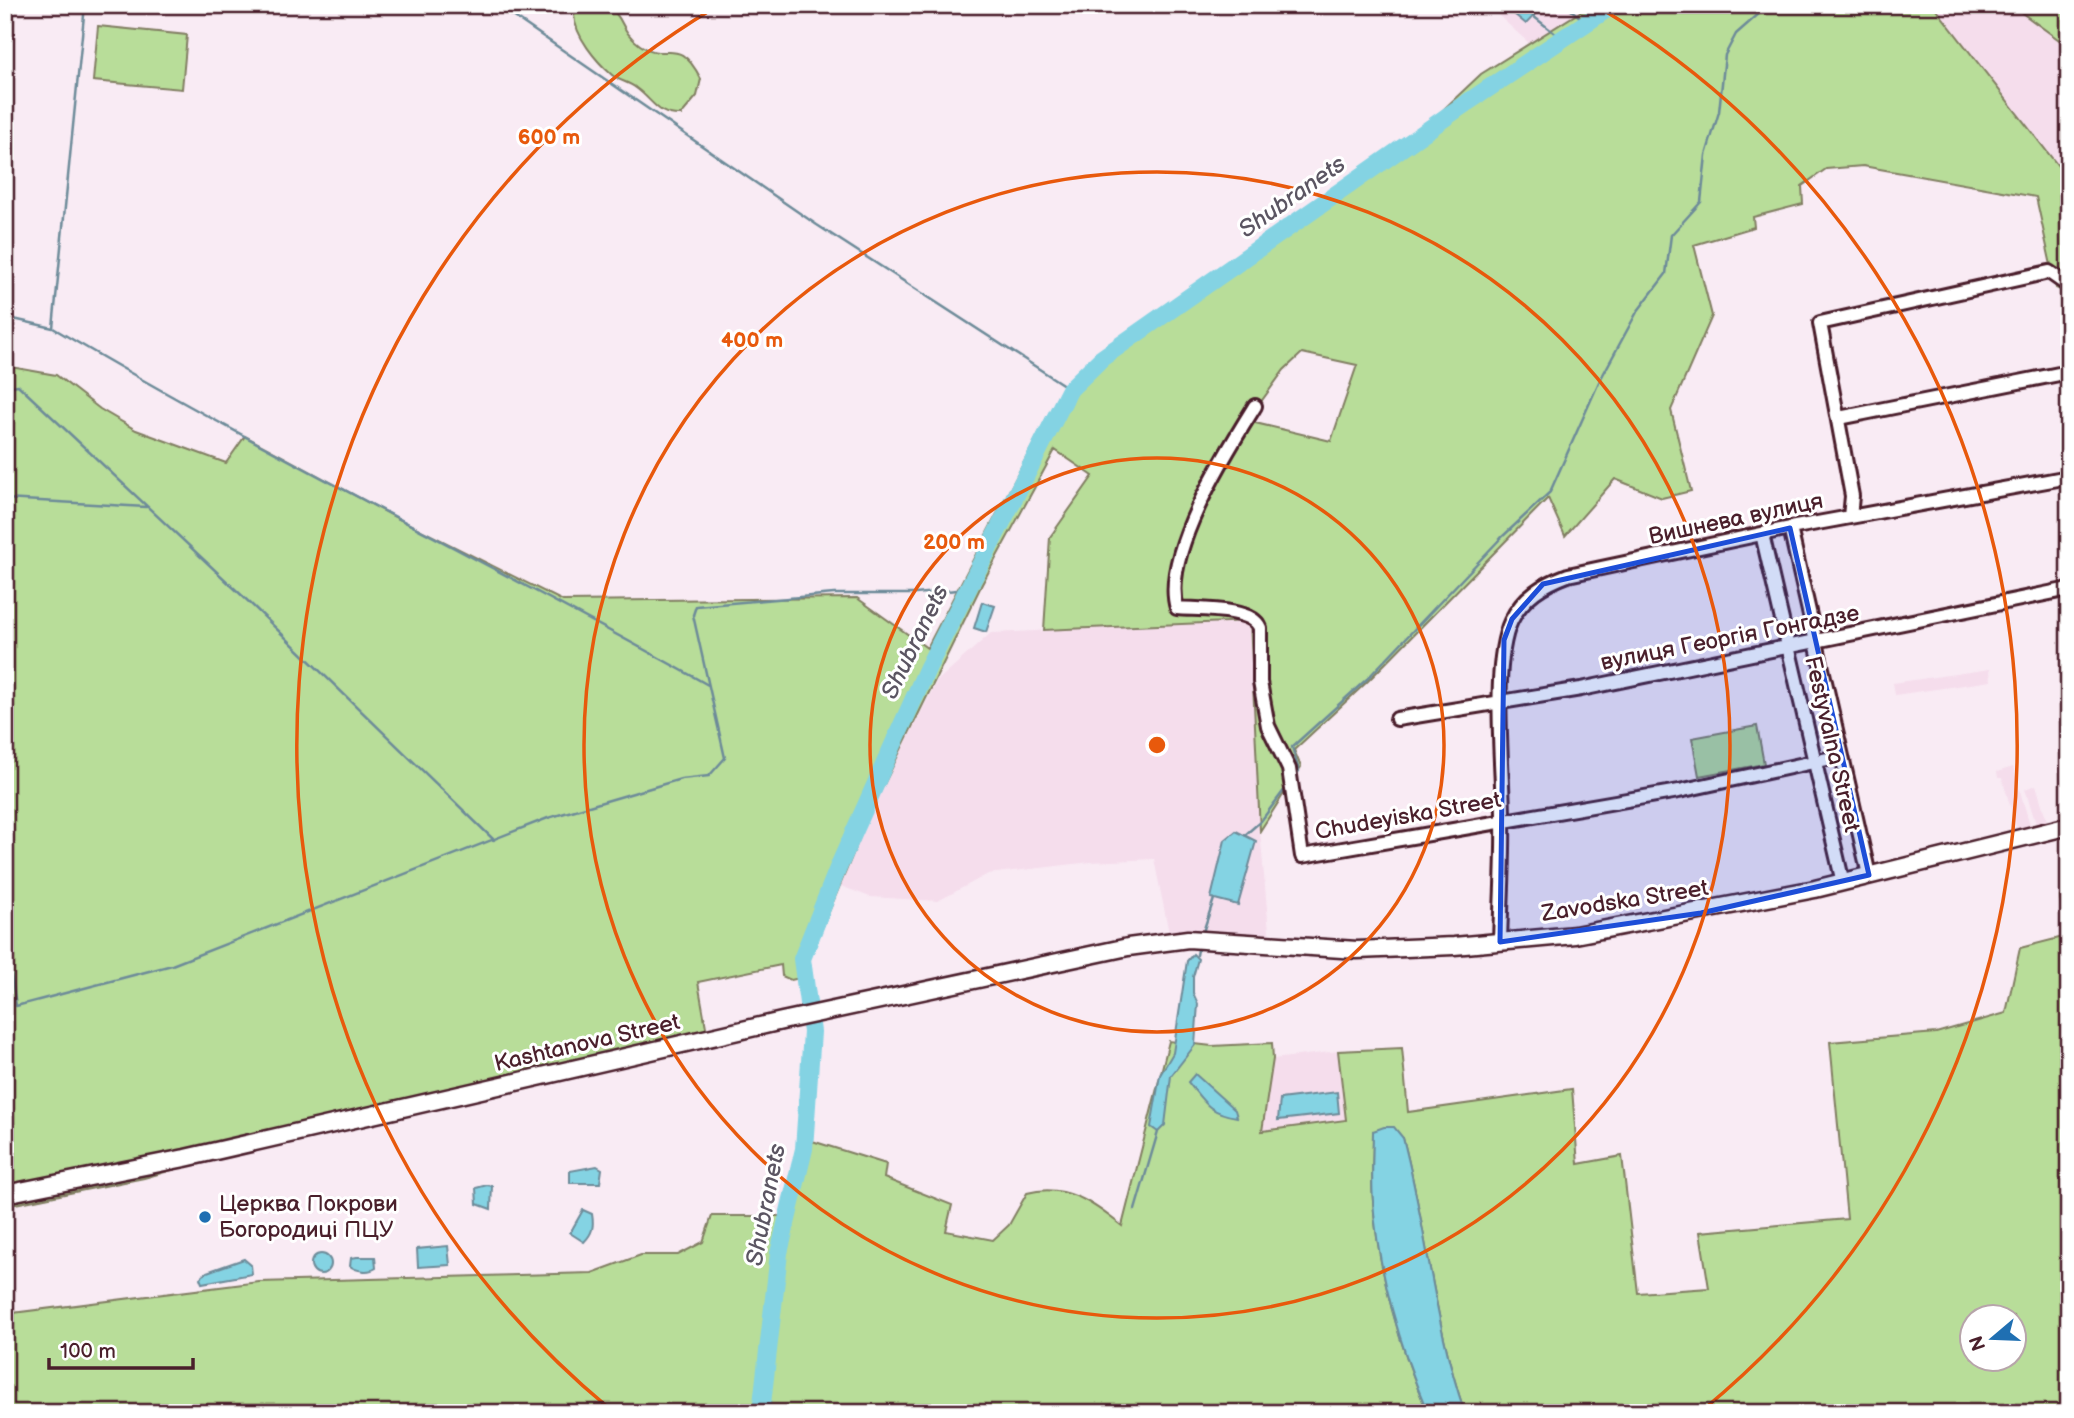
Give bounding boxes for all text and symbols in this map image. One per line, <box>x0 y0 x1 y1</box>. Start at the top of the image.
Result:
text: 600 m <box>518 125 580 150</box>
water label: Shubranets <box>1233 150 1351 244</box>
text: 400 m <box>721 328 783 353</box>
street label: Вишнева вулиця <box>1646 487 1826 551</box>
text: 200 m <box>923 530 985 555</box>
water label: Shubranets <box>875 580 955 704</box>
street label: вулиця Георгія Гонгадзе <box>1598 599 1862 677</box>
street label: Festyvalna Street <box>1798 653 1866 835</box>
centre of rings <box>1145 733 1169 757</box>
street label: Chudeyiska Street <box>1313 786 1503 846</box>
street label: Zavodska Street <box>1539 874 1710 928</box>
street label: Kashtanova Street <box>491 1008 683 1078</box>
water label: Shubranets <box>740 1142 792 1268</box>
place label: Церква Покрови Богородиці ПЦУ <box>219 1190 398 1244</box>
marker: Церква Покрови Богородиці ПЦУ <box>197 1209 213 1225</box>
north arrow <box>1958 1302 2028 1372</box>
scale bar <box>49 1327 192 1371</box>
text: N <box>1965 1333 1992 1354</box>
text: 100 m <box>60 1339 116 1364</box>

